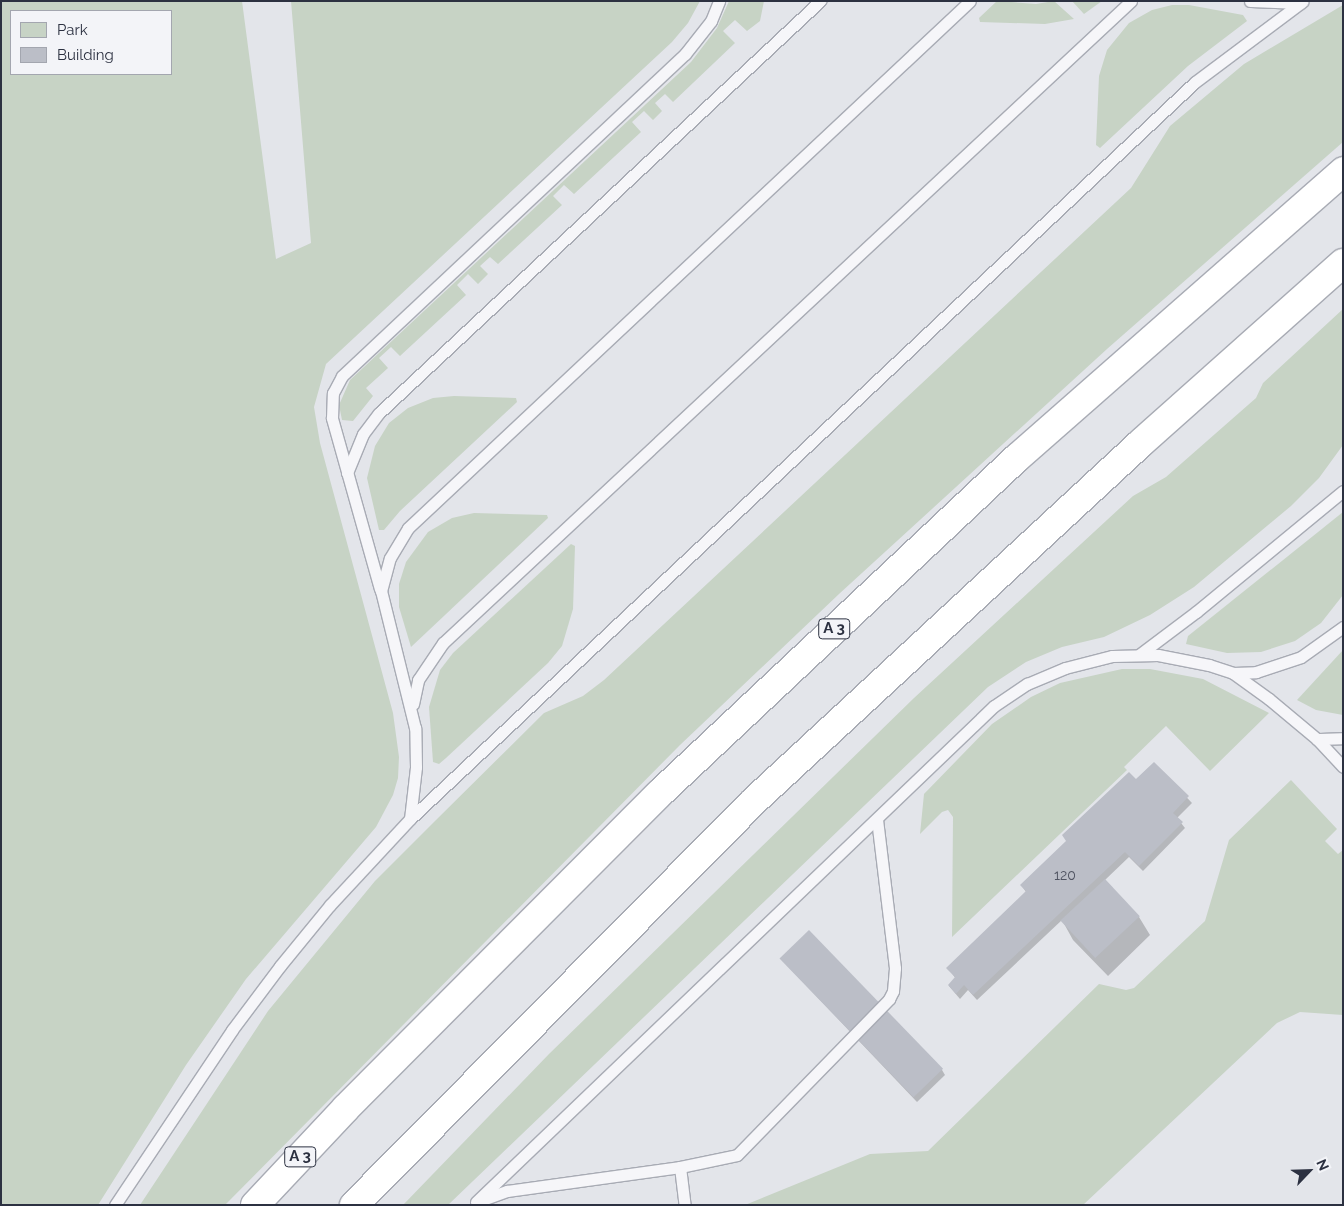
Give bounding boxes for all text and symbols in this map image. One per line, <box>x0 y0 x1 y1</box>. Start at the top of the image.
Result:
legend <box>10 10 172 75</box>
text: Park <box>57 21 88 39</box>
text: Building <box>57 46 114 64</box>
road number: A 3 <box>818 616 850 642</box>
house number: 120 <box>1054 867 1076 883</box>
road number: A 3 <box>284 1144 316 1170</box>
north arrow <box>1284 1146 1334 1196</box>
text: N <box>1313 1157 1332 1173</box>

